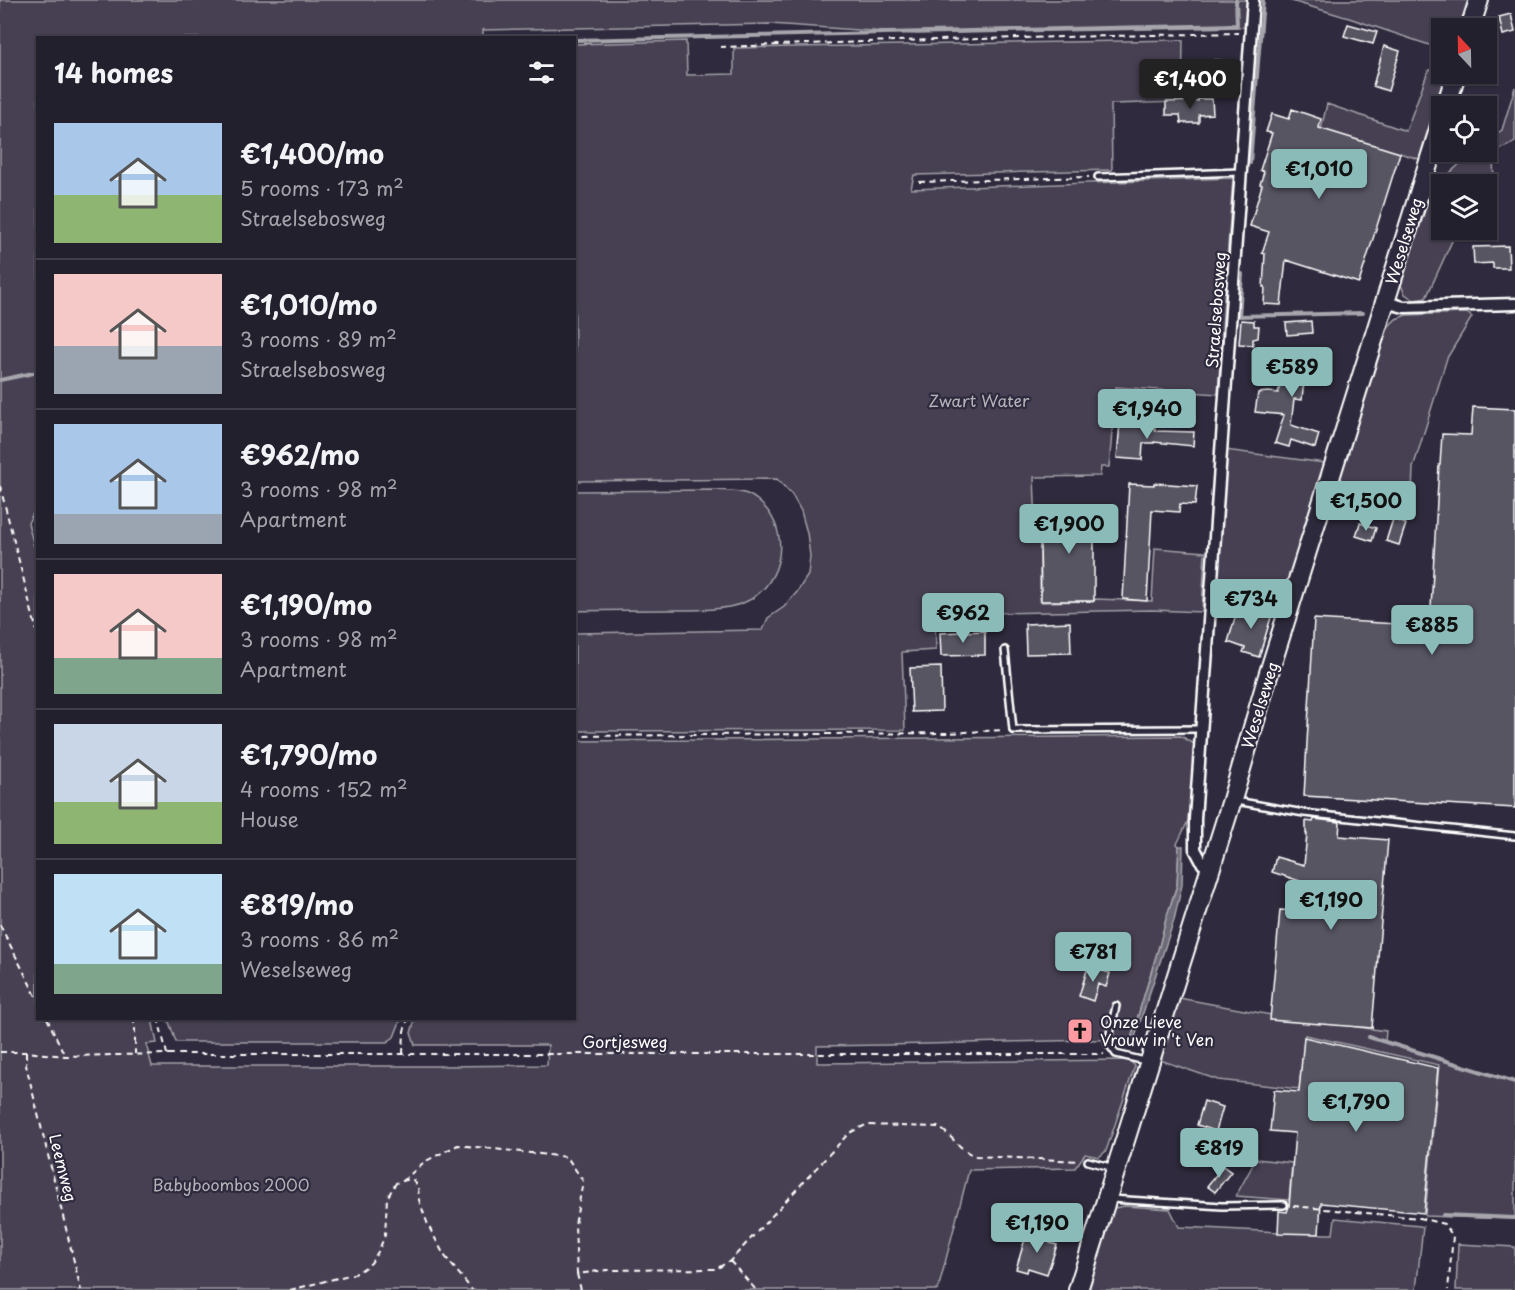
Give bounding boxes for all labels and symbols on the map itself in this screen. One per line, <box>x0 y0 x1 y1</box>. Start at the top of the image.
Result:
north arrow <box>1431 18 1497 84</box>
pin: €1,400 <box>1141 59 1239 110</box>
pin: €1,010 <box>1270 149 1368 200</box>
street label: Weselseweg <box>1378 194 1428 287</box>
street label: Straelsebosweg <box>1199 251 1231 369</box>
pin: €589 <box>1256 347 1328 398</box>
park label: Zwart Water <box>929 388 1030 412</box>
pin: €1,940 <box>1098 389 1196 440</box>
pin: €1,500 <box>1317 481 1415 532</box>
pin: €1,900 <box>1020 504 1118 555</box>
pin: €734 <box>1215 579 1287 630</box>
pin: €962 <box>927 593 999 644</box>
pin: €885 <box>1396 605 1468 656</box>
street label: Weselseweg <box>1234 658 1284 751</box>
pin: €1,190 <box>1282 880 1380 931</box>
pin: €781 <box>1057 932 1129 983</box>
place label: Onze Lieve Vrouw in 't Ven <box>1100 1009 1214 1051</box>
church icon: Onze Lieve Vrouw in 't Ven <box>1065 1016 1095 1046</box>
street label: Gortjesweg <box>582 1029 668 1053</box>
pin: €1,790 <box>1307 1082 1405 1133</box>
pin: €819 <box>1183 1128 1255 1179</box>
street label: Leemweg <box>44 1131 84 1204</box>
park label: Babyboombos 2000 <box>152 1172 310 1196</box>
pin: €1,190 <box>988 1203 1086 1254</box>

